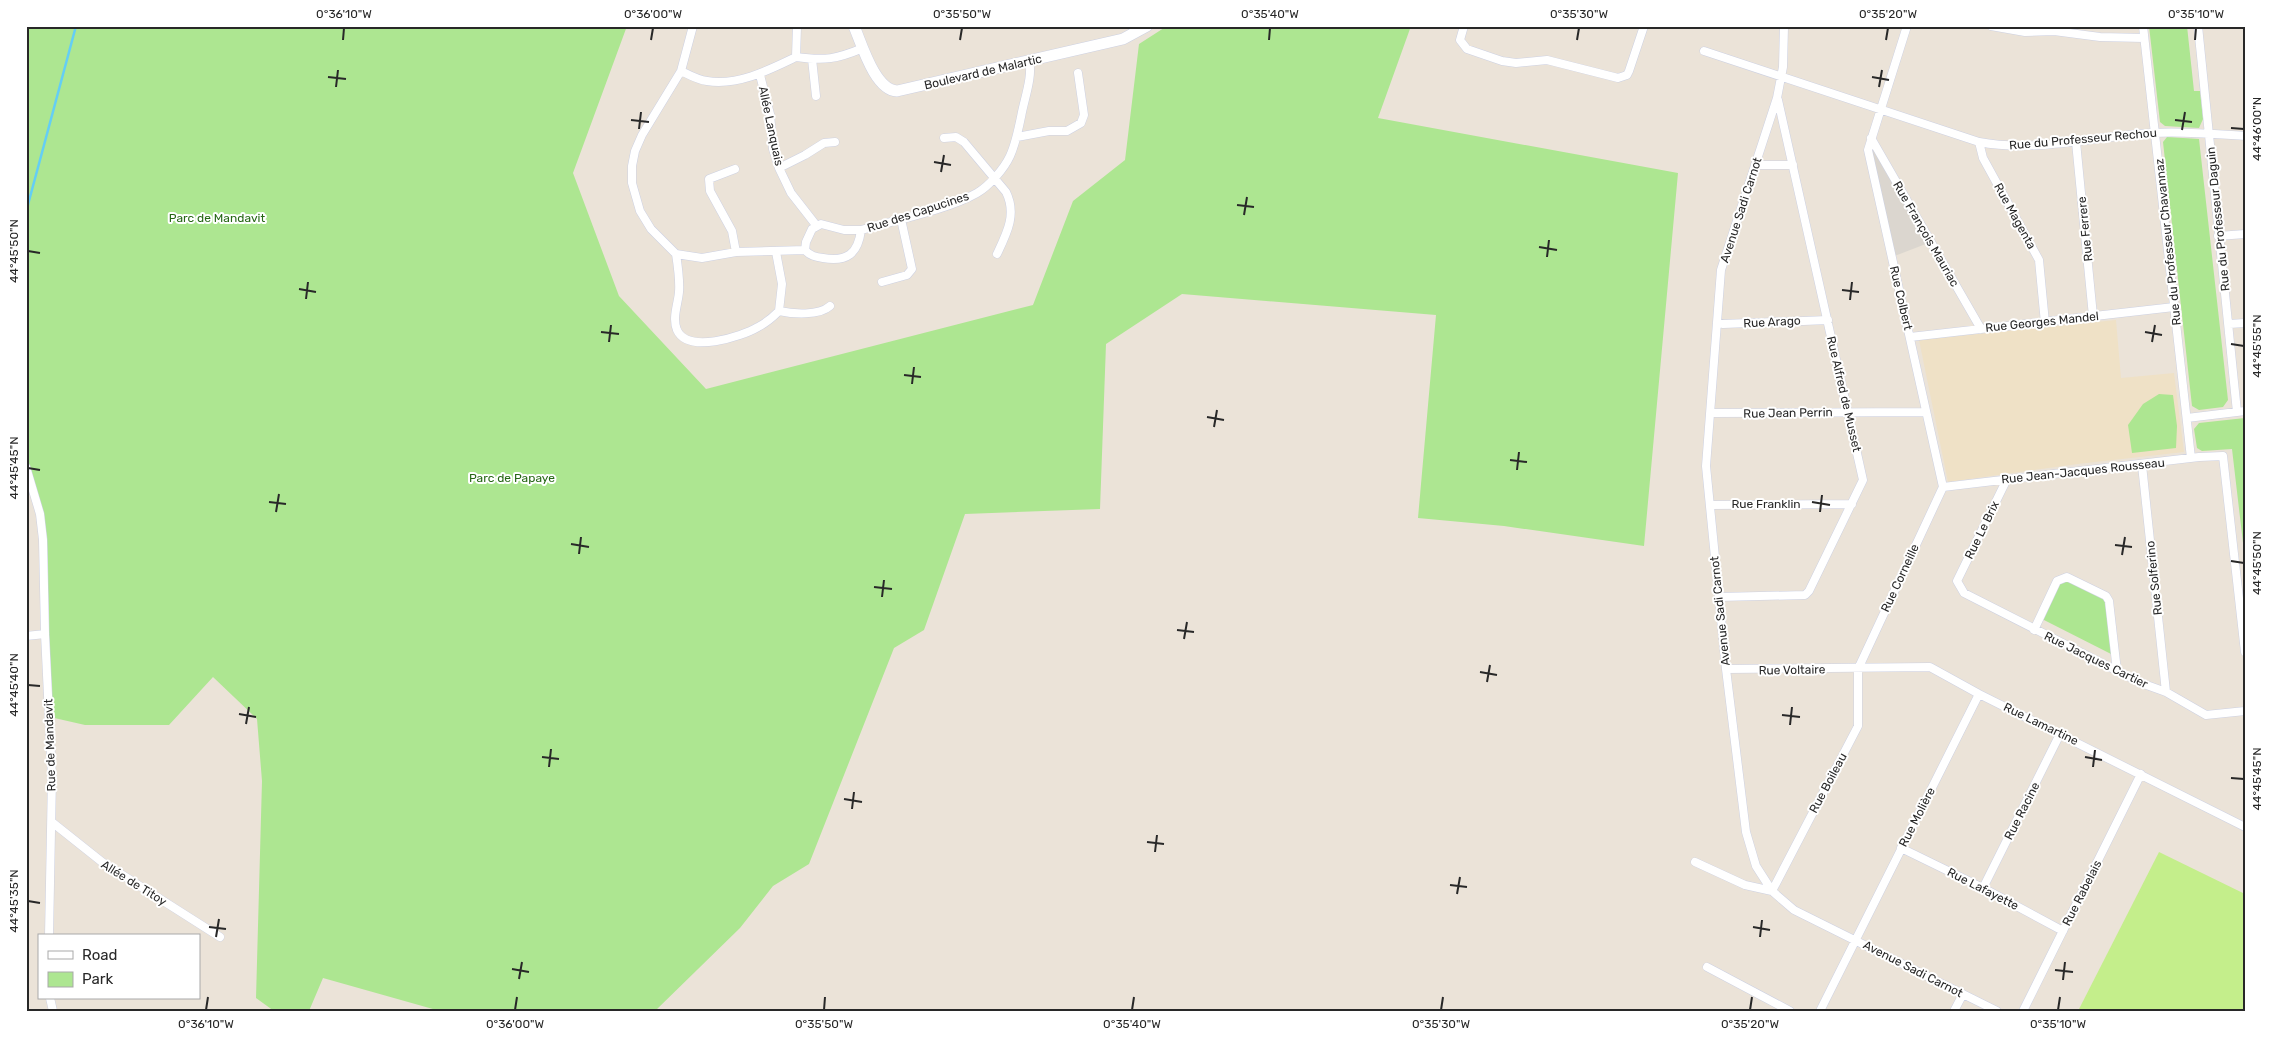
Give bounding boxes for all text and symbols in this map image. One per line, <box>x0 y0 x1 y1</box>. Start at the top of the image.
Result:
text: 0°36'10"W <box>316 7 372 21</box>
text: 0°36'00"W <box>624 7 683 21</box>
text: 0°35'50"W <box>933 7 991 21</box>
text: 0°35'40"W <box>1241 7 1299 21</box>
text: 0°35'30"W <box>1550 7 1608 21</box>
text: 0°35'20"W <box>1859 7 1917 21</box>
text: 0°35'10"W <box>2168 7 2224 21</box>
street label: Boulevard de Malartic <box>923 52 1044 92</box>
street label: Allée Lanquais <box>756 85 786 167</box>
text: 44°46'00"N <box>2250 97 2264 161</box>
street label: Rue du Professeur Rechou <box>2009 126 2157 152</box>
street label: Rue du Professeur Daguin <box>2203 146 2233 292</box>
street label: Avenue Sadi Carnot <box>1717 155 1765 264</box>
street label: Rue du Professeur Chavannaz <box>2152 158 2184 326</box>
street label: Rue François Mauriac <box>1890 179 1962 290</box>
street label: Rue Magenta <box>1991 181 2039 251</box>
street label: Rue des Capucines <box>865 189 971 235</box>
street label: Rue Ferrere <box>2075 196 2095 262</box>
park label: Parc de Mandavit <box>169 211 265 225</box>
text: 44°45'50"N <box>7 219 21 283</box>
street label: Rue Colbert <box>1887 264 1915 332</box>
street label: Rue Georges Mandel <box>1985 309 2100 335</box>
street label: Rue Arago <box>1743 313 1801 330</box>
text: 44°45'55"N <box>2250 314 2264 378</box>
street label: Rue Alfred de Musset <box>1824 335 1864 454</box>
street label: Rue Jean Perrin <box>1743 405 1833 421</box>
text: 44°45'45"N <box>7 436 21 500</box>
street label: Rue Jean-Jacques Rousseau <box>2001 455 2165 487</box>
park label: Parc de Papaye <box>469 471 555 485</box>
street label: Rue Franklin <box>1731 497 1801 511</box>
street label: Rue Le Brix <box>1962 498 2002 561</box>
text: 44°45'50"N <box>2250 531 2264 595</box>
street label: Rue Solferino <box>2143 540 2165 616</box>
street label: Rue Corneille <box>1878 541 1922 614</box>
street label: Avenue Sadi Carnot <box>1707 555 1733 666</box>
street label: Rue Jacques Cartier <box>2042 629 2151 691</box>
text: 44°45'40"N <box>7 653 21 717</box>
street label: Rue Voltaire <box>1758 662 1826 678</box>
street label: Rue de Mandavit <box>41 698 59 792</box>
street label: Rue Lamartine <box>2001 700 2081 748</box>
text: 44°45'45"N <box>2250 747 2264 811</box>
street label: Rue Boileau <box>1806 751 1850 815</box>
street label: Rue Racine <box>2002 780 2043 842</box>
street label: Rue Molière <box>1896 785 1938 849</box>
street label: Allée de Titoy <box>99 857 170 909</box>
street label: Rue Rabelais <box>2059 858 2105 928</box>
street label: Rue Lafayette <box>1945 865 2021 913</box>
text: 44°45'35"N <box>7 869 21 933</box>
legend <box>38 934 200 1000</box>
street label: Avenue Sadi Carnot <box>1861 938 1965 1000</box>
text: Road <box>82 946 118 964</box>
text: Park <box>82 970 113 988</box>
text: 0°36'10"W <box>178 1017 234 1031</box>
text: 0°36'00"W <box>486 1017 545 1031</box>
text: 0°35'50"W <box>795 1017 853 1031</box>
text: 0°35'40"W <box>1103 1017 1161 1031</box>
text: 0°35'30"W <box>1412 1017 1470 1031</box>
text: 0°35'20"W <box>1721 1017 1779 1031</box>
text: 0°35'10"W <box>2030 1017 2086 1031</box>

